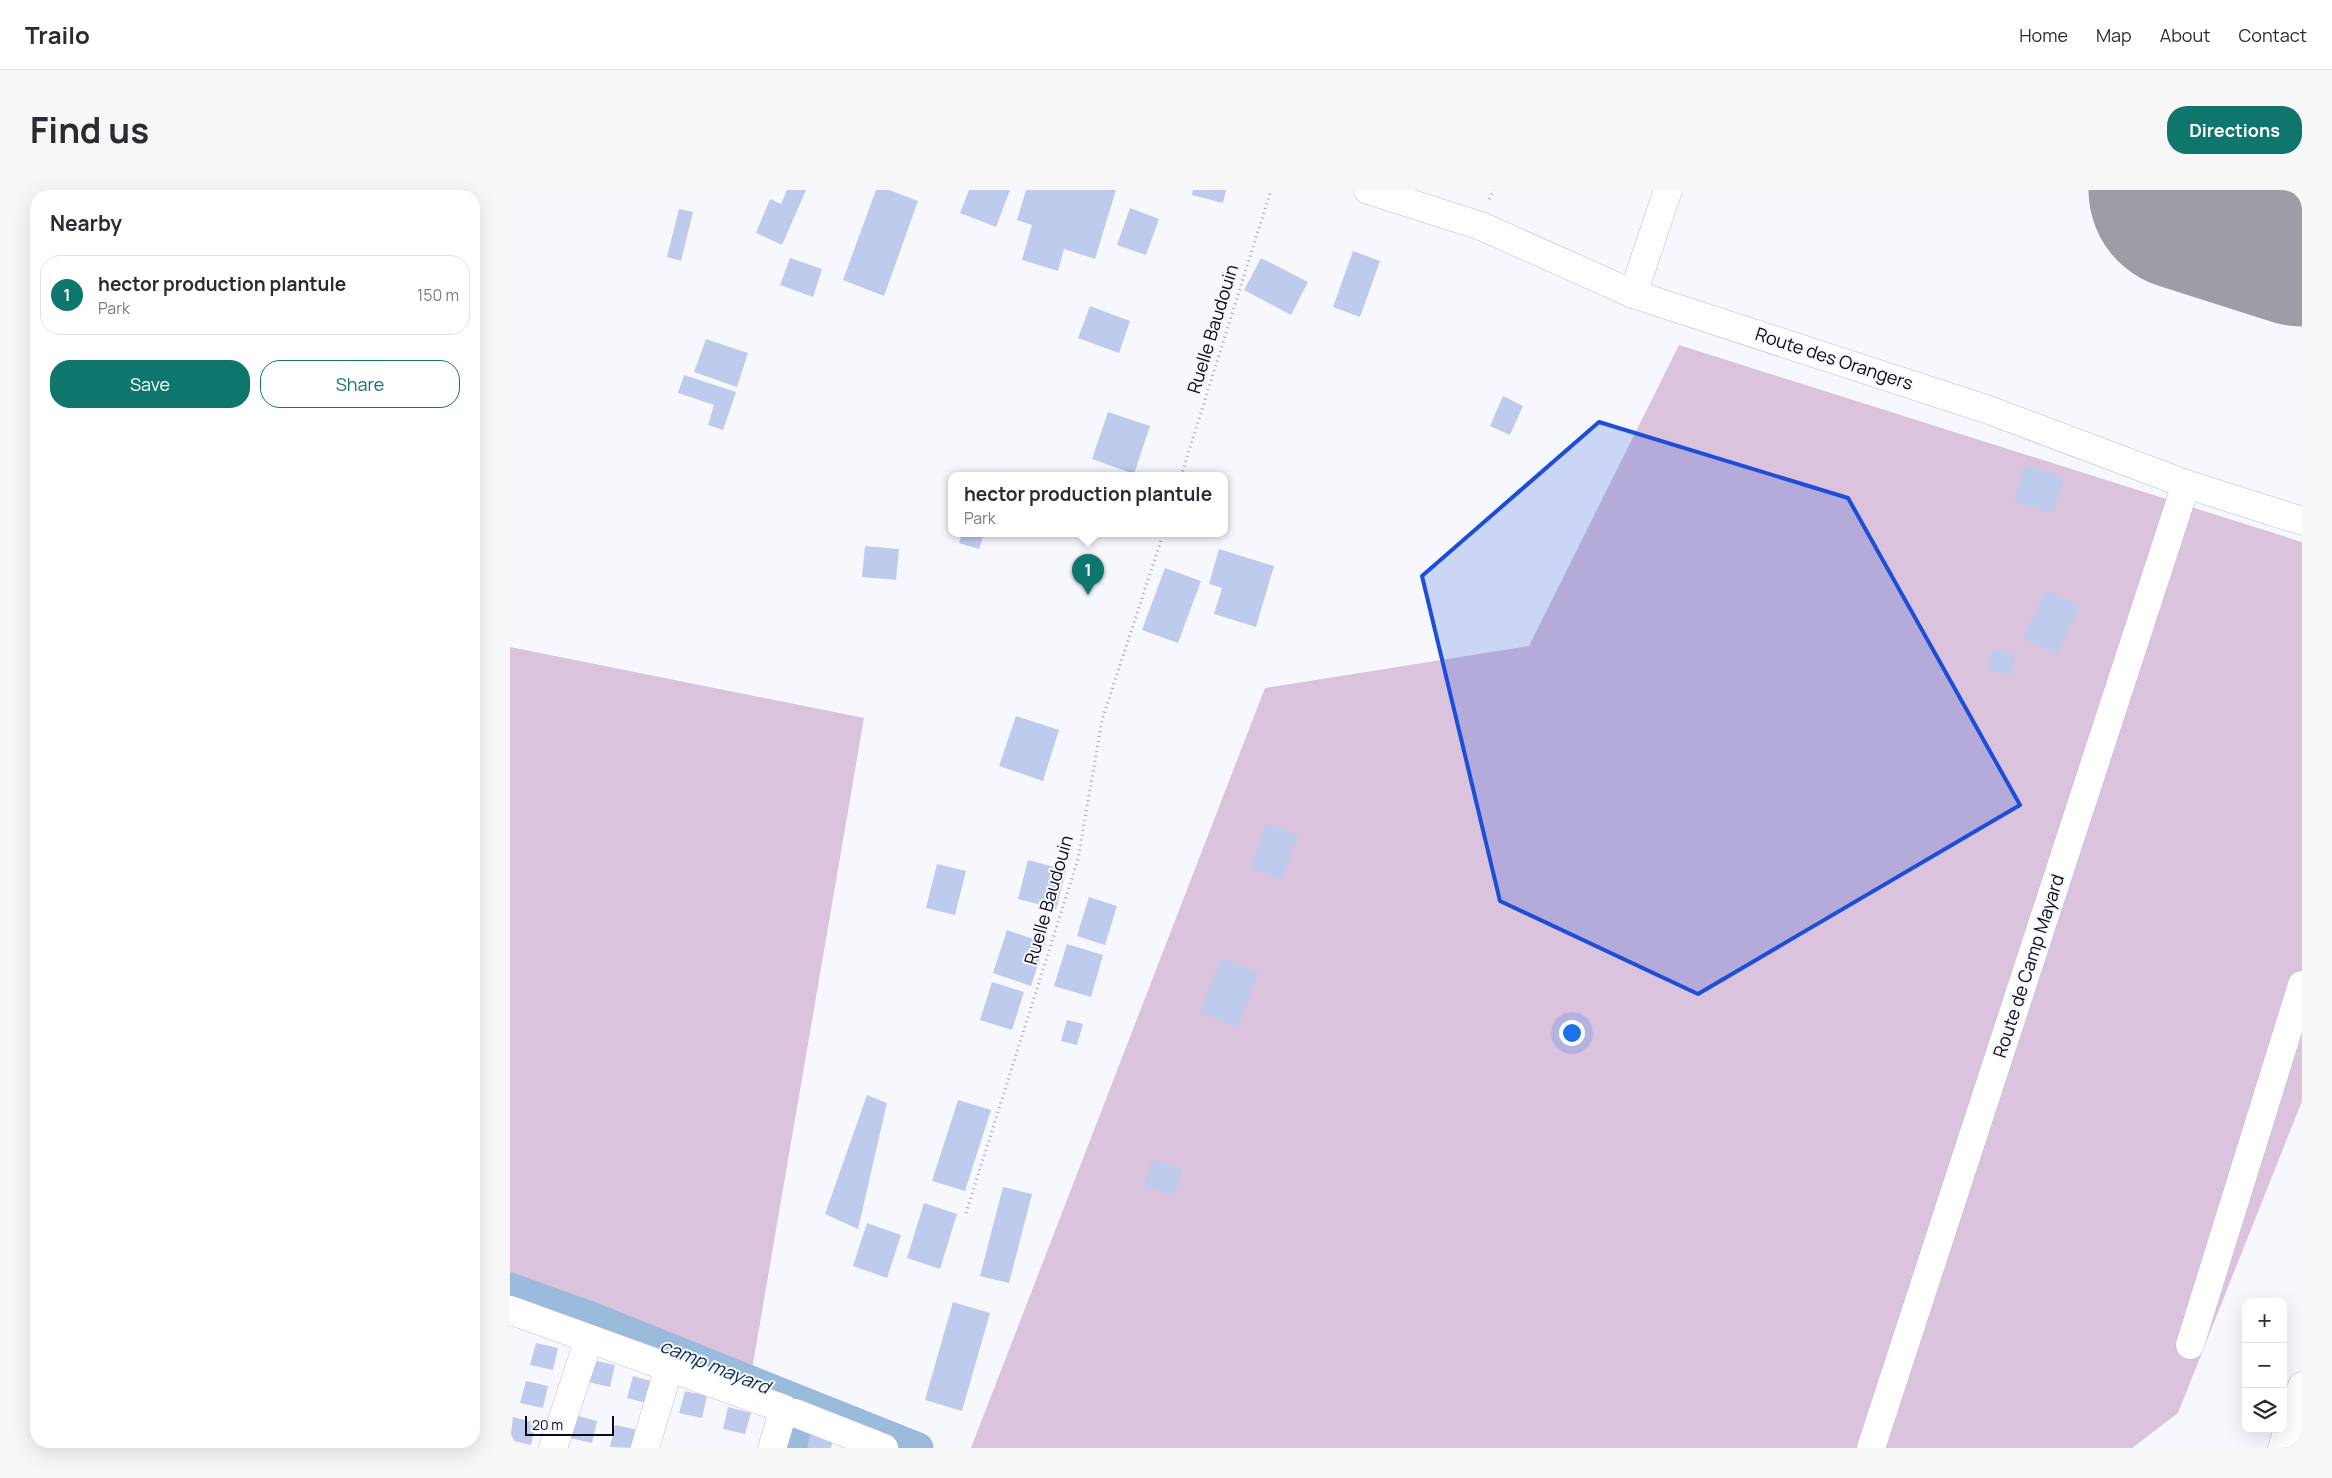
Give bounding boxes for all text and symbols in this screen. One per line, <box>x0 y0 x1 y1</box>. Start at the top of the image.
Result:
text: Trailo <box>25 18 90 51</box>
text: Home <box>2019 23 2068 47</box>
text: Map <box>2096 23 2132 47</box>
text: About <box>2160 23 2210 47</box>
text: Contact <box>2238 23 2307 47</box>
text: Find us <box>30 106 149 154</box>
button: Directions <box>2167 106 2302 154</box>
text: Nearby <box>50 209 122 237</box>
street label: Ruelle Baudouin <box>1181 261 1243 396</box>
text: hector production plantule <box>98 271 346 297</box>
text: 1 <box>63 284 71 306</box>
text: 150 m <box>417 284 459 306</box>
text: Park <box>98 297 130 319</box>
street label: Route des Orangers <box>1752 321 1916 395</box>
button: Save <box>50 360 250 408</box>
button: Share <box>260 360 460 408</box>
popup <box>948 472 1228 537</box>
text: hector production plantule <box>964 481 1212 507</box>
text: Park <box>964 507 996 529</box>
pin: 1 <box>1072 554 1104 595</box>
street label: Ruelle Baudouin <box>1018 832 1078 967</box>
street label: Route de Camp Mayard <box>1987 871 2069 1060</box>
your location <box>1559 1020 1585 1046</box>
map controls <box>2242 1298 2287 1433</box>
button: + <box>2242 1298 2287 1343</box>
water label: camp mayard <box>656 1332 776 1401</box>
button: − <box>2242 1343 2287 1388</box>
button: layers <box>2242 1388 2287 1433</box>
scale bar <box>525 1413 614 1436</box>
text: 20 m <box>532 1415 563 1434</box>

